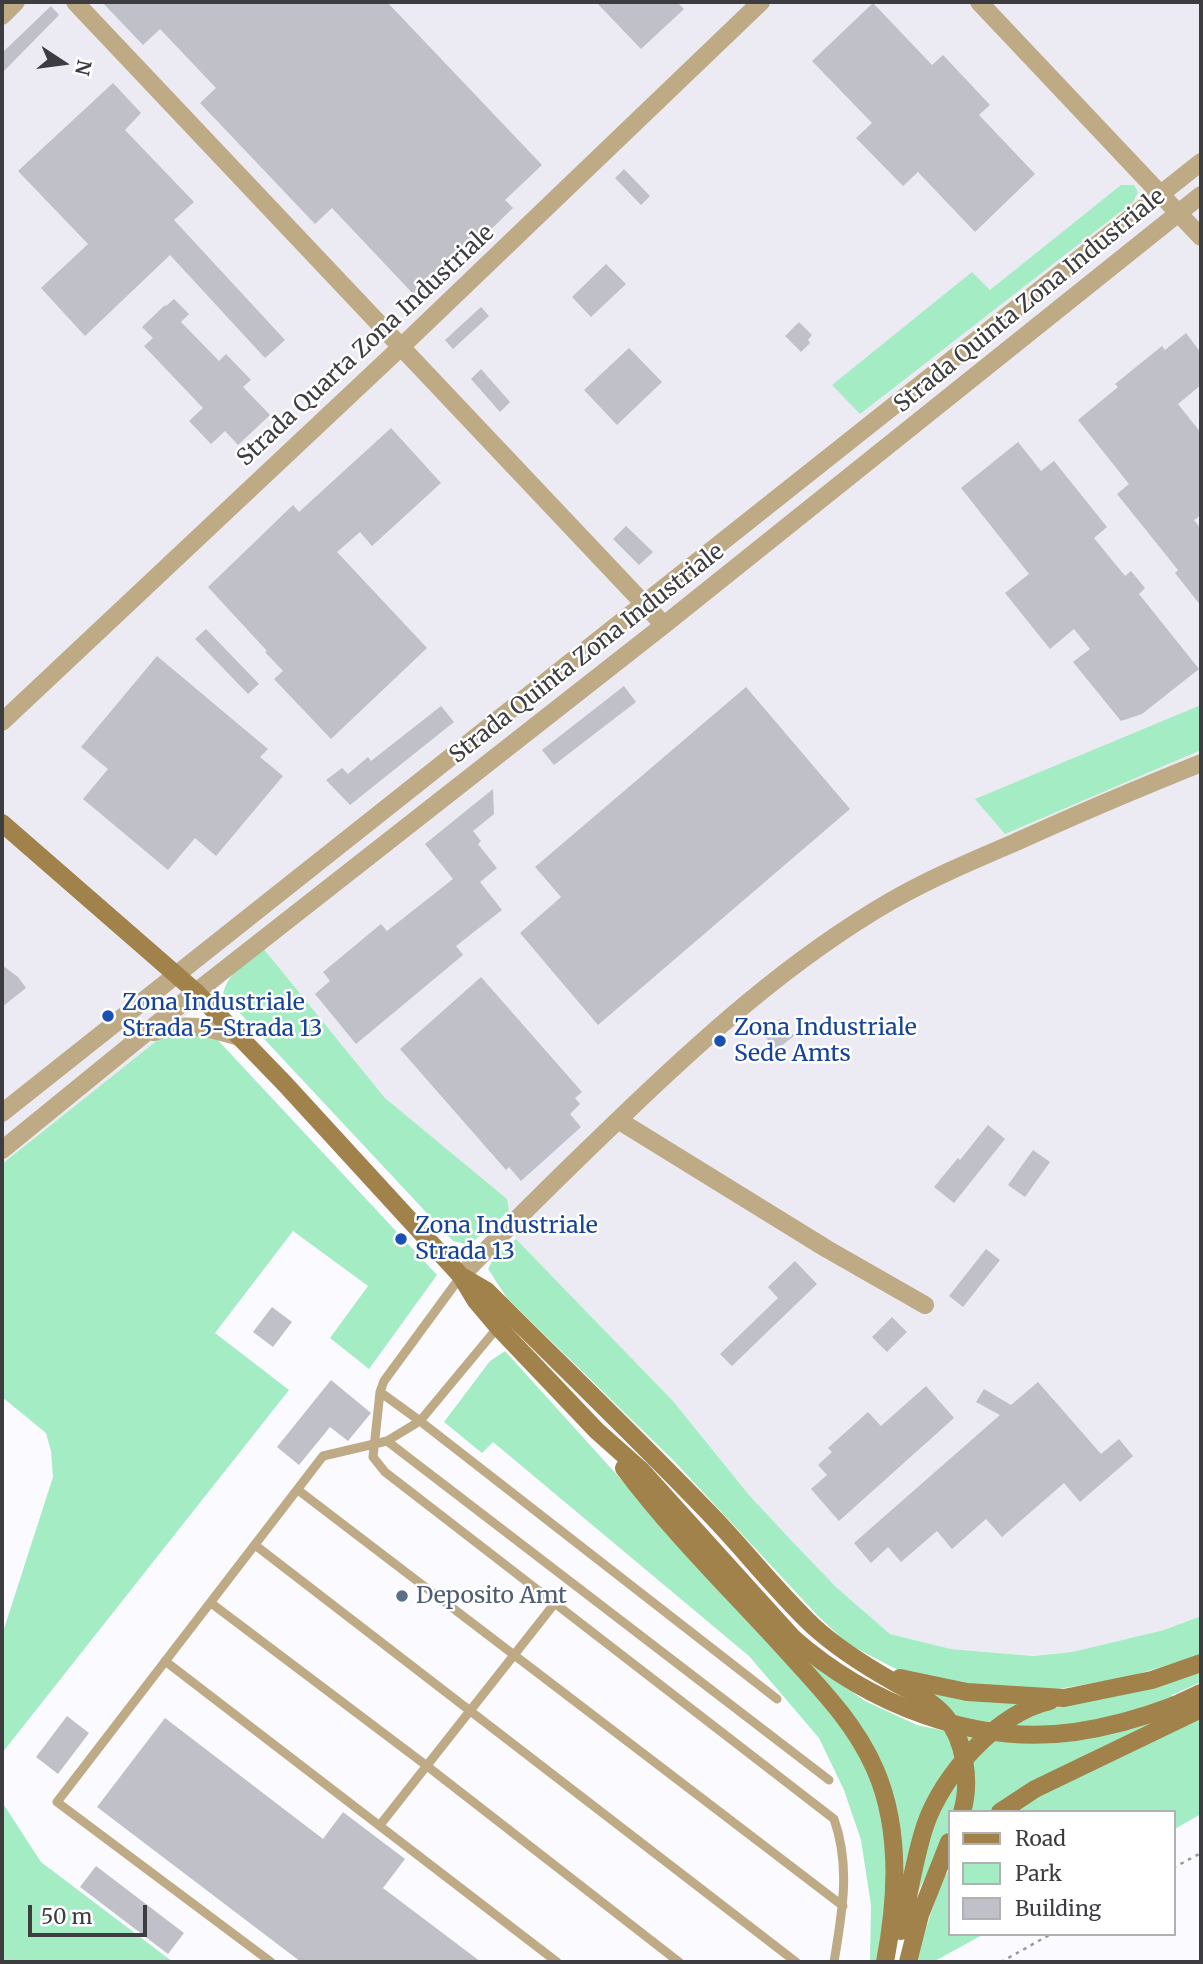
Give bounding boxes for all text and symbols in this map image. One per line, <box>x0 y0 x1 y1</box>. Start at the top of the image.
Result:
north arrow <box>28 28 98 98</box>
text: N <box>70 58 97 78</box>
street label: Strada Quinta Zona Industriale <box>889 183 1171 419</box>
street label: Strada Quarta Zona Industriale <box>232 220 500 472</box>
street label: Strada Quinta Zona Industriale <box>444 538 730 770</box>
place label: Zona Industriale Strada 5-Strada 13 <box>122 989 323 1043</box>
marker: Zona Industriale Strada 5-Strada 13 <box>100 1008 116 1024</box>
place label: Zona Industriale Sede Amts <box>734 1014 917 1068</box>
marker: Zona Industriale Sede Amts <box>712 1033 728 1049</box>
place label: Zona Industriale Strada 13 <box>415 1212 598 1266</box>
marker: Zona Industriale Strada 13 <box>393 1231 409 1247</box>
place label: Deposito Amt <box>416 1582 567 1610</box>
marker: Deposito Amt <box>394 1588 410 1604</box>
legend <box>948 1810 1175 1936</box>
text: Road <box>1015 1825 1066 1852</box>
text: Park <box>1015 1860 1062 1887</box>
scale bar <box>32 1890 150 1934</box>
text: Building <box>1015 1895 1101 1922</box>
text: 50 m <box>41 1903 92 1930</box>

